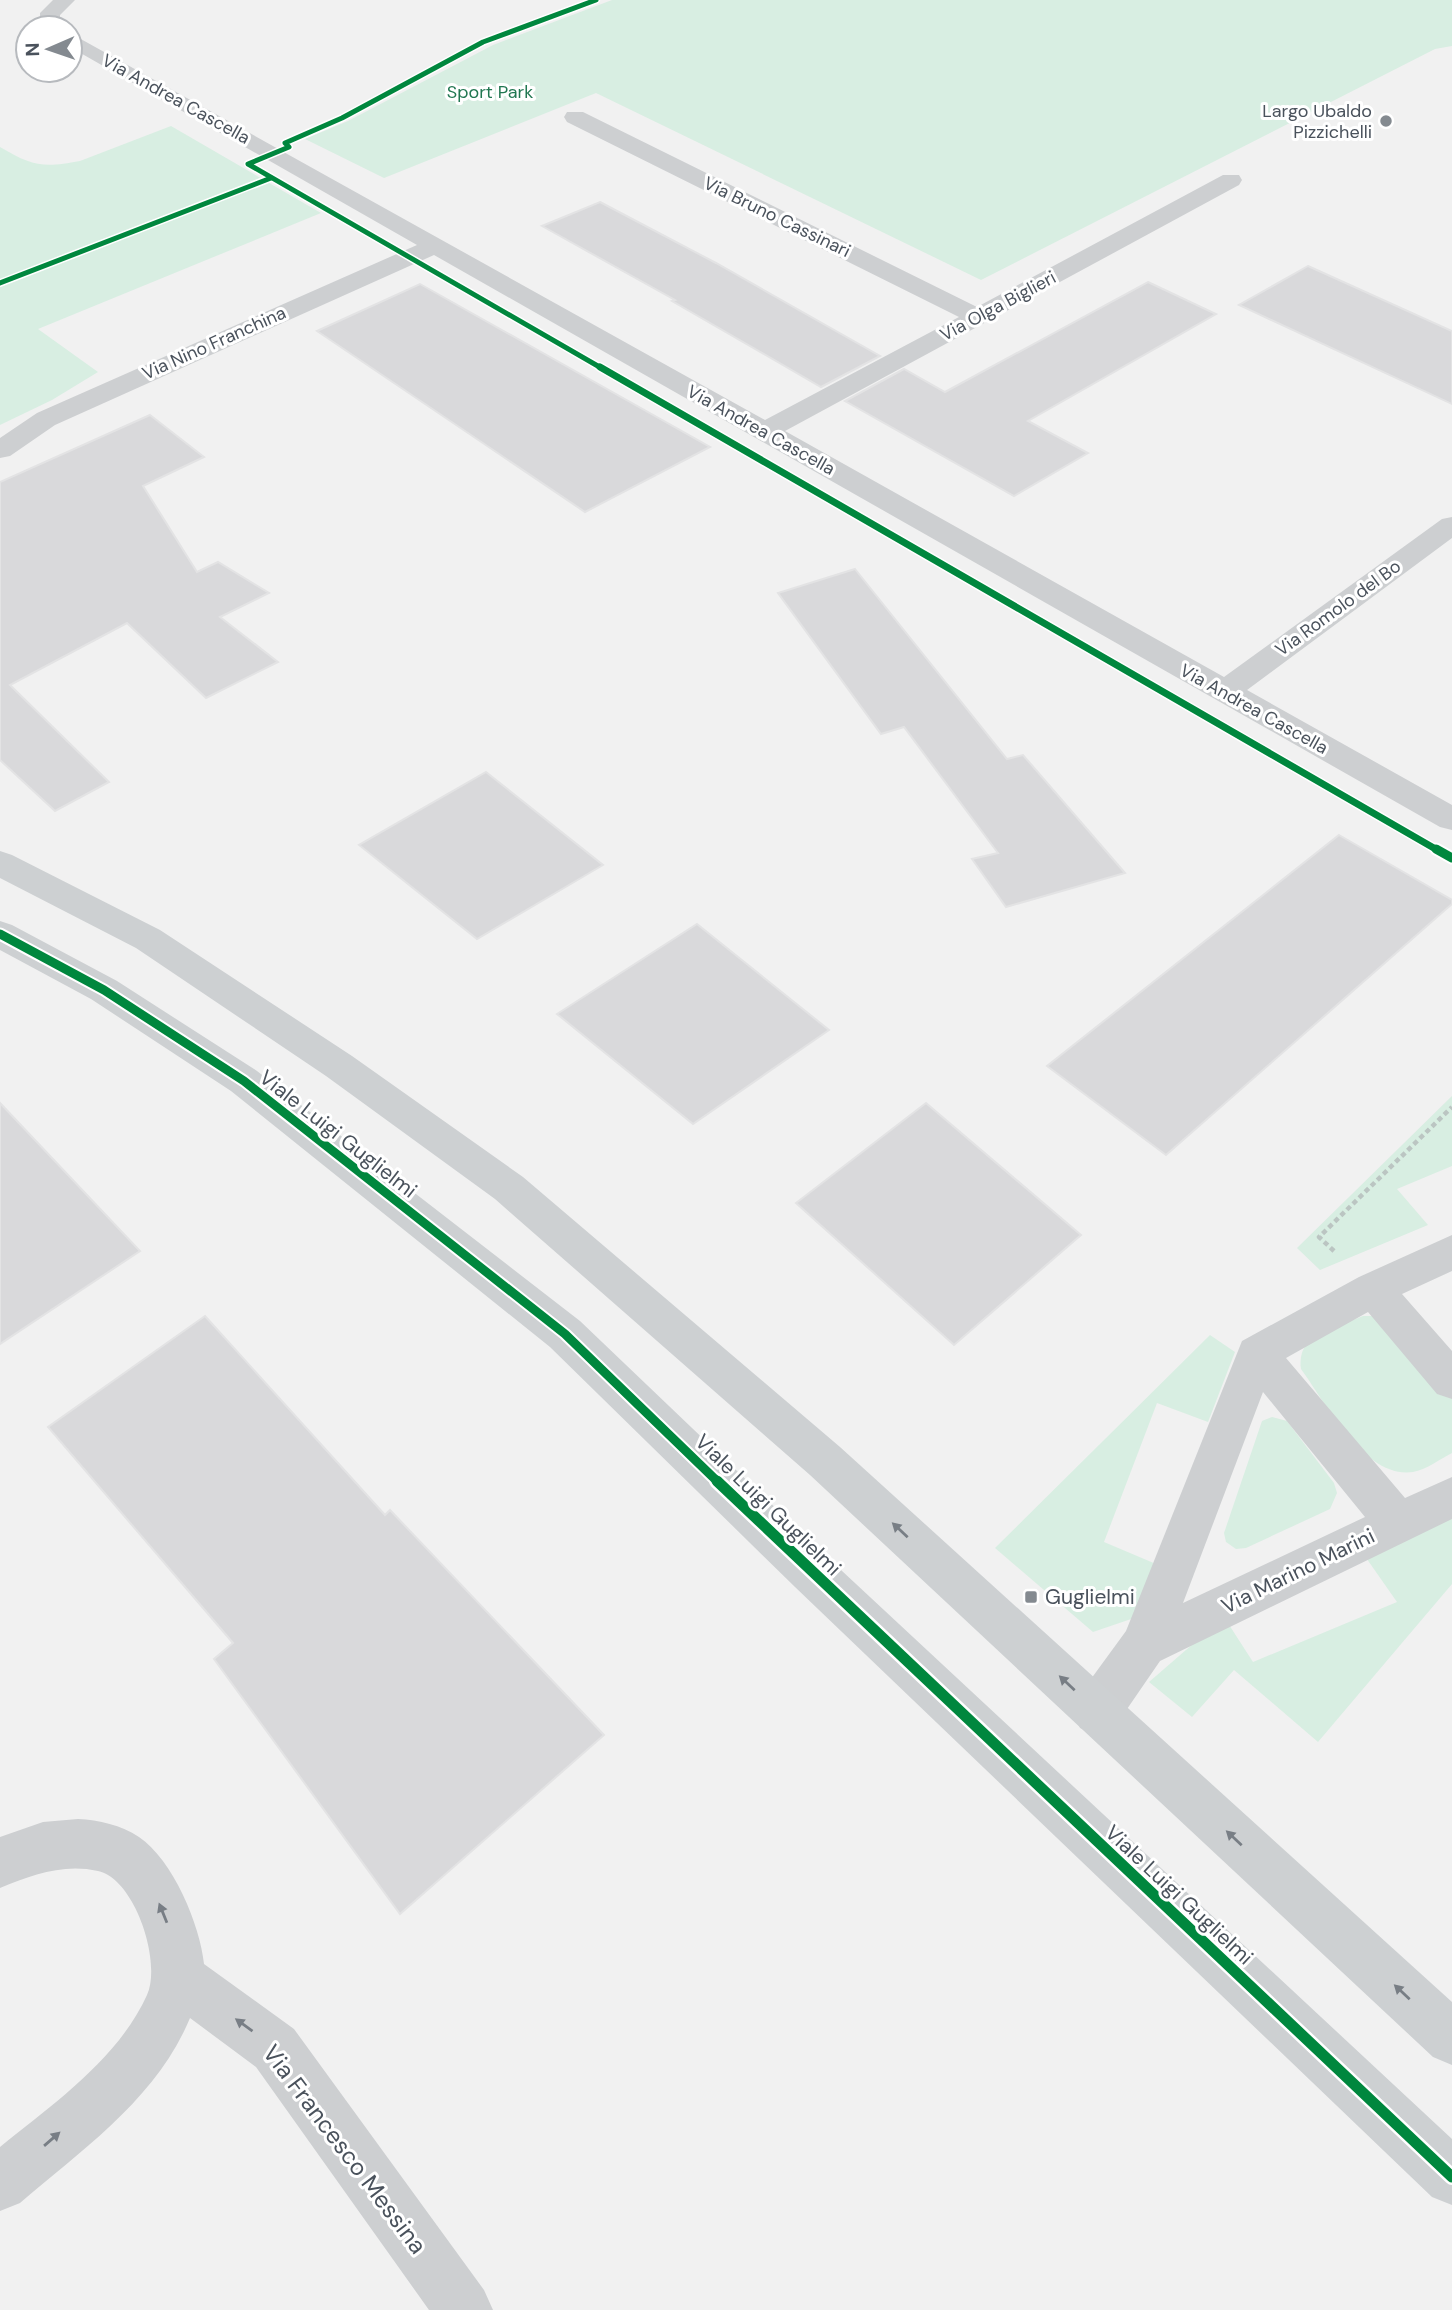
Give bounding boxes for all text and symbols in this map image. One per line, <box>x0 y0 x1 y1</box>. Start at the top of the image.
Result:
north arrow <box>14 14 84 84</box>
text: N <box>20 42 45 57</box>
street label: Via Andrea Cascella <box>98 48 254 150</box>
park label: Sport Park <box>447 80 533 104</box>
place label: Largo Ubaldo Pizzichelli <box>1262 99 1372 144</box>
marker: Largo Ubaldo Pizzichelli <box>1378 113 1394 129</box>
street label: Via Bruno Cassinari <box>699 171 855 263</box>
street label: Via Olga Biglieri <box>936 265 1060 347</box>
street label: Via Nino Franchina <box>138 301 290 385</box>
street label: Via Andrea Cascella <box>683 379 839 481</box>
street label: Via Romolo del Bo <box>1270 554 1406 662</box>
street label: Via Andrea Cascella <box>1176 658 1332 760</box>
street label: Viale Luigi Guglielmi <box>253 1064 423 1204</box>
street label: Viale Luigi Guglielmi <box>689 1428 847 1582</box>
one-way arrow <box>892 1522 909 1538</box>
street label: Via Marino Marini <box>1217 1522 1379 1620</box>
place label: Guglielmi <box>1045 1583 1135 1611</box>
marker: Guglielmi <box>1023 1589 1039 1605</box>
one-way arrow <box>1059 1676 1076 1692</box>
street label: Viale Luigi Guglielmi <box>1099 1819 1259 1971</box>
one-way arrow <box>1225 1830 1243 1846</box>
one-way arrow <box>157 1902 168 1923</box>
one-way arrow <box>1393 1984 1411 2000</box>
one-way arrow <box>235 2018 253 2032</box>
street label: Via Francesco Messina <box>256 2038 434 2260</box>
one-way arrow <box>43 2132 60 2147</box>

